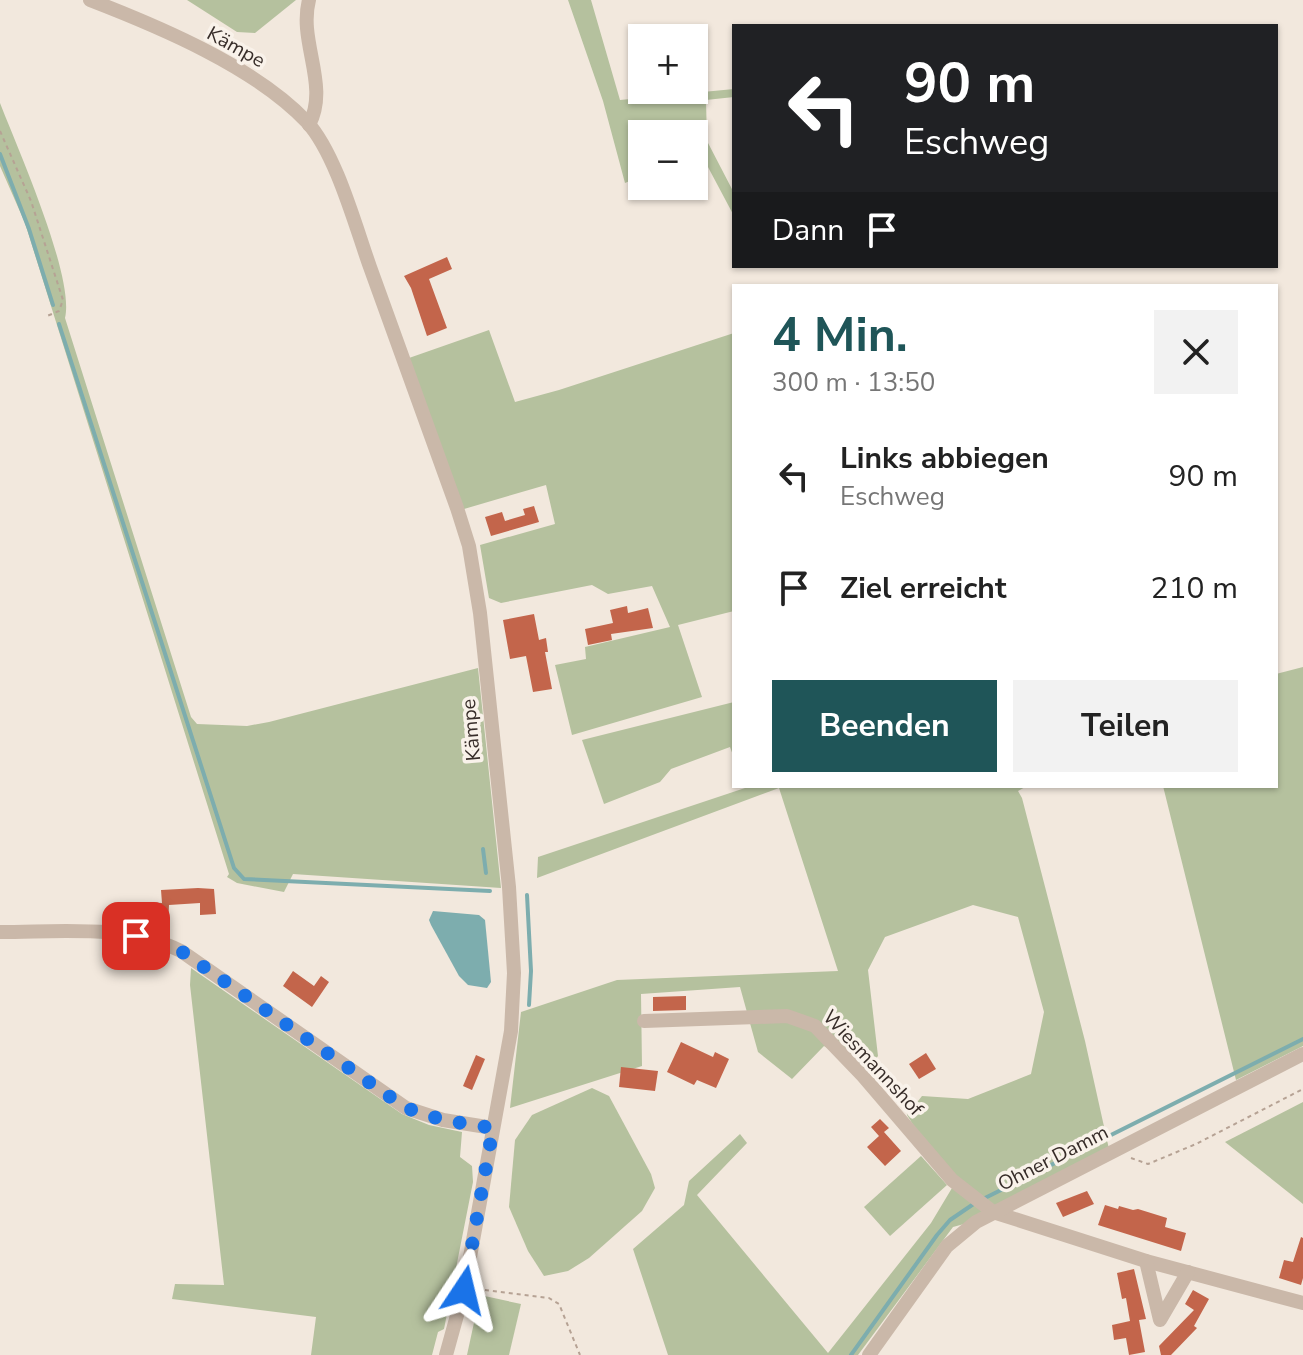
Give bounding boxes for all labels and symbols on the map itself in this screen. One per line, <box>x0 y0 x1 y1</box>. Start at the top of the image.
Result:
street label: Kämpe <box>202 20 270 74</box>
street label: Kämpe <box>455 698 487 762</box>
pin <box>102 902 170 970</box>
street label: Wiesmannshof <box>817 1004 929 1122</box>
street label: Ohner Damm <box>993 1119 1113 1197</box>
position arrow <box>422 1248 506 1332</box>

